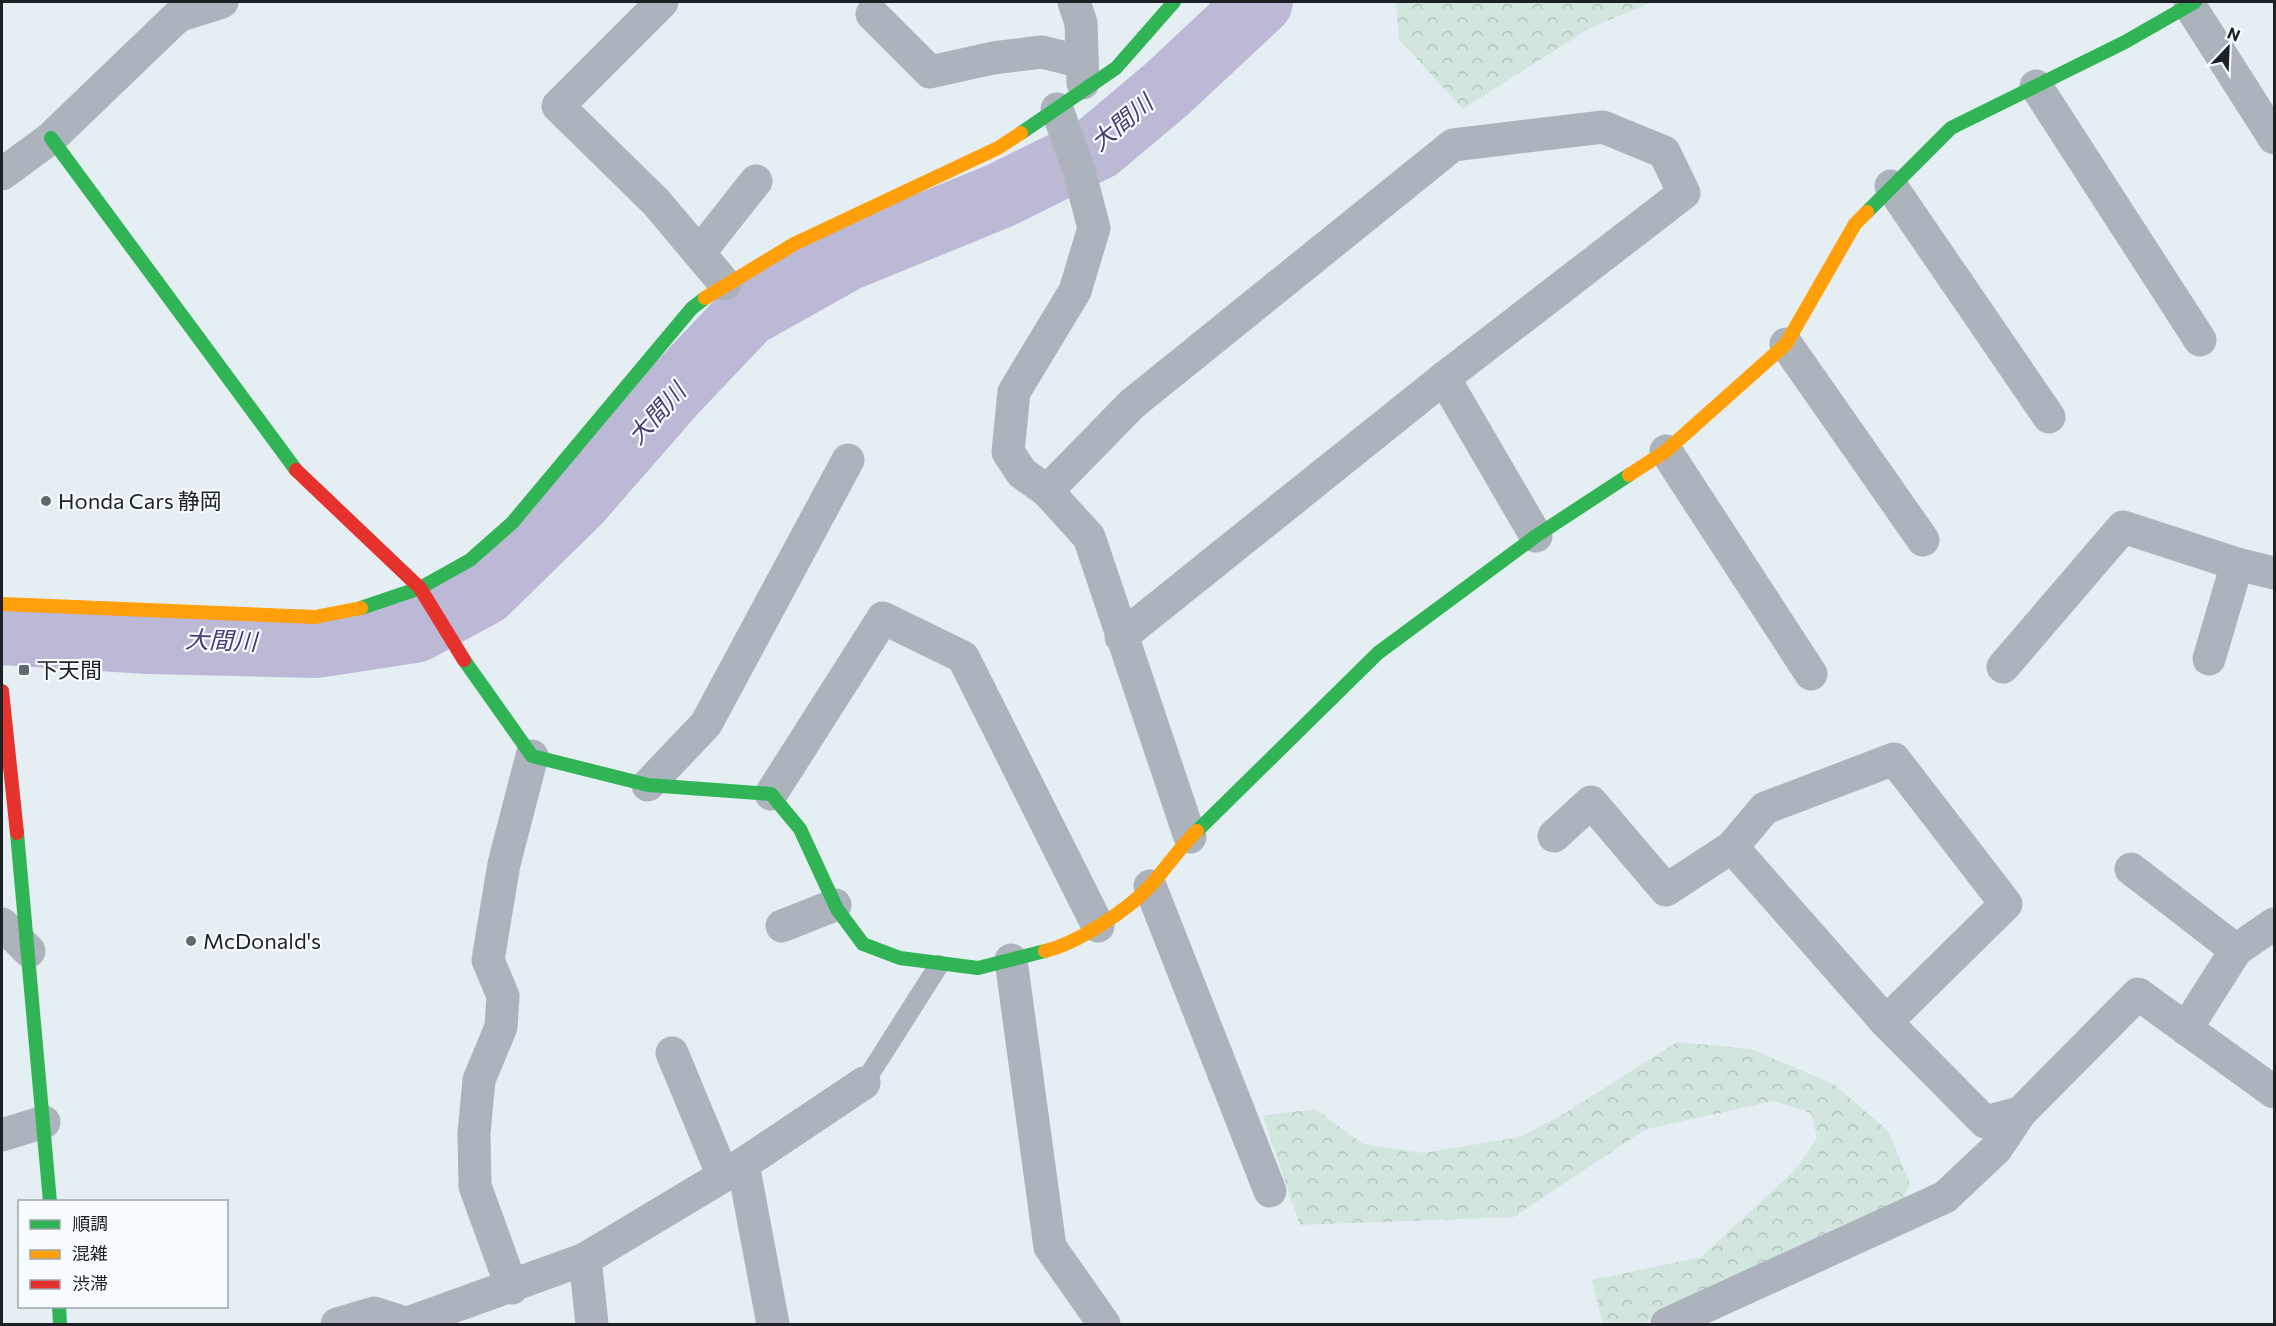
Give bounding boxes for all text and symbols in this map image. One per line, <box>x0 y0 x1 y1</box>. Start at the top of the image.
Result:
north arrow <box>2198 18 2258 78</box>
text: N <box>2225 23 2243 45</box>
water label: 大間川 <box>1084 86 1160 156</box>
water label: 大間川 <box>621 374 693 449</box>
place label: Honda Cars 静岡 <box>58 487 222 514</box>
marker: Honda Cars 静岡 <box>39 494 53 508</box>
water label: 大間川 <box>185 624 261 655</box>
place label: 下天間 <box>36 656 102 683</box>
marker: 下天間 <box>17 663 31 677</box>
place label: McDonald's <box>203 927 321 954</box>
marker: McDonald's <box>184 934 198 948</box>
legend <box>18 1200 228 1308</box>
text: 順調 <box>72 1212 108 1234</box>
text: 混雑 <box>72 1242 108 1264</box>
text: 渋滞 <box>72 1272 108 1294</box>

